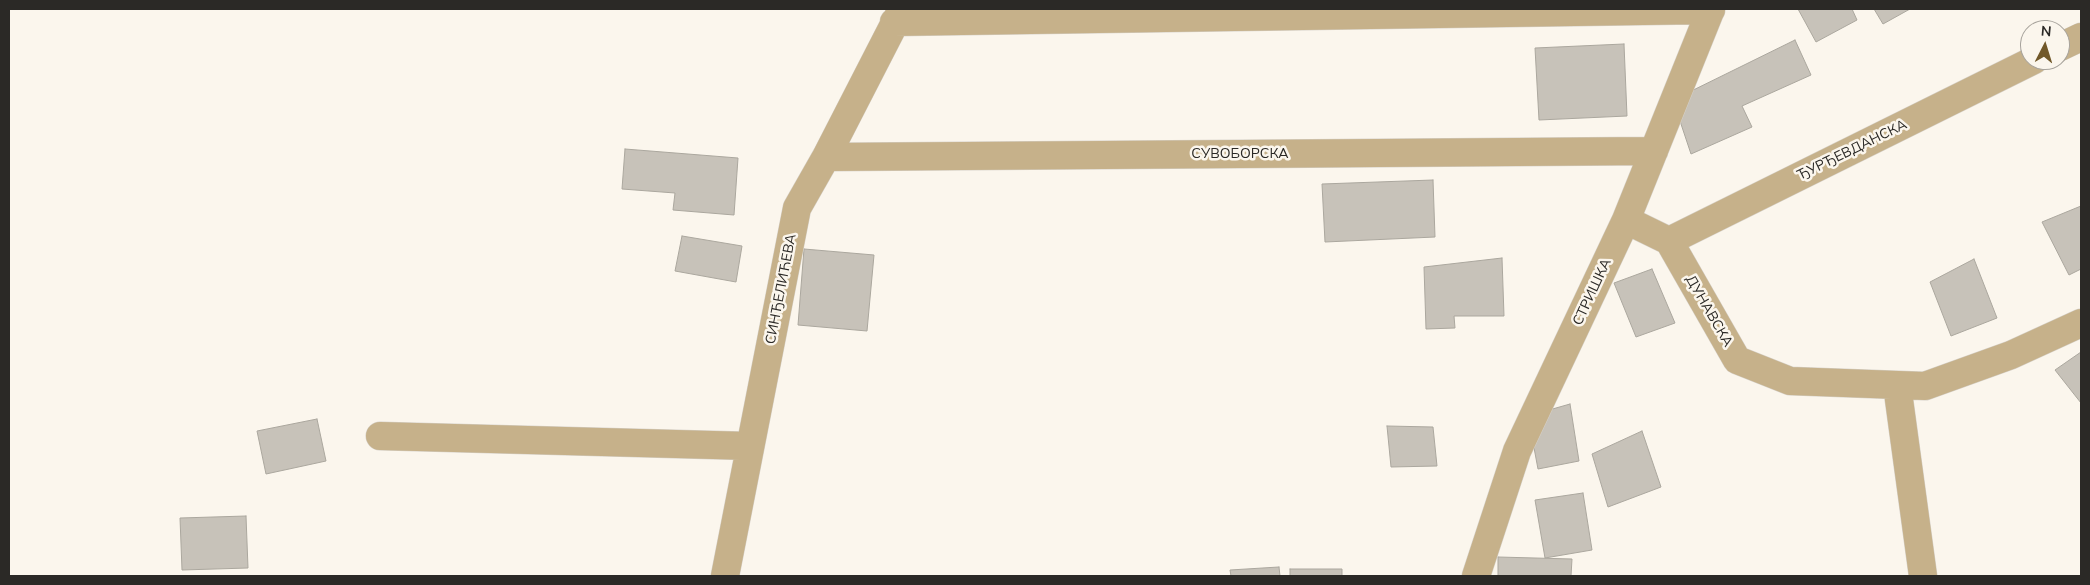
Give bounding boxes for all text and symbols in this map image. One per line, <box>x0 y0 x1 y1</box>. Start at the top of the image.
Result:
north arrow <box>2020 20 2070 70</box>
text: N <box>2040 22 2052 40</box>
street label: ЂУРЂЕВДАНСКА <box>1794 116 1910 184</box>
street label: СУВОБОРСКА <box>1191 146 1289 162</box>
street label: СИНЂЕЛИЋЕВА <box>762 232 800 346</box>
street label: СТРИШКА <box>1569 256 1615 328</box>
street label: ДУНАВСКА <box>1682 272 1736 350</box>

